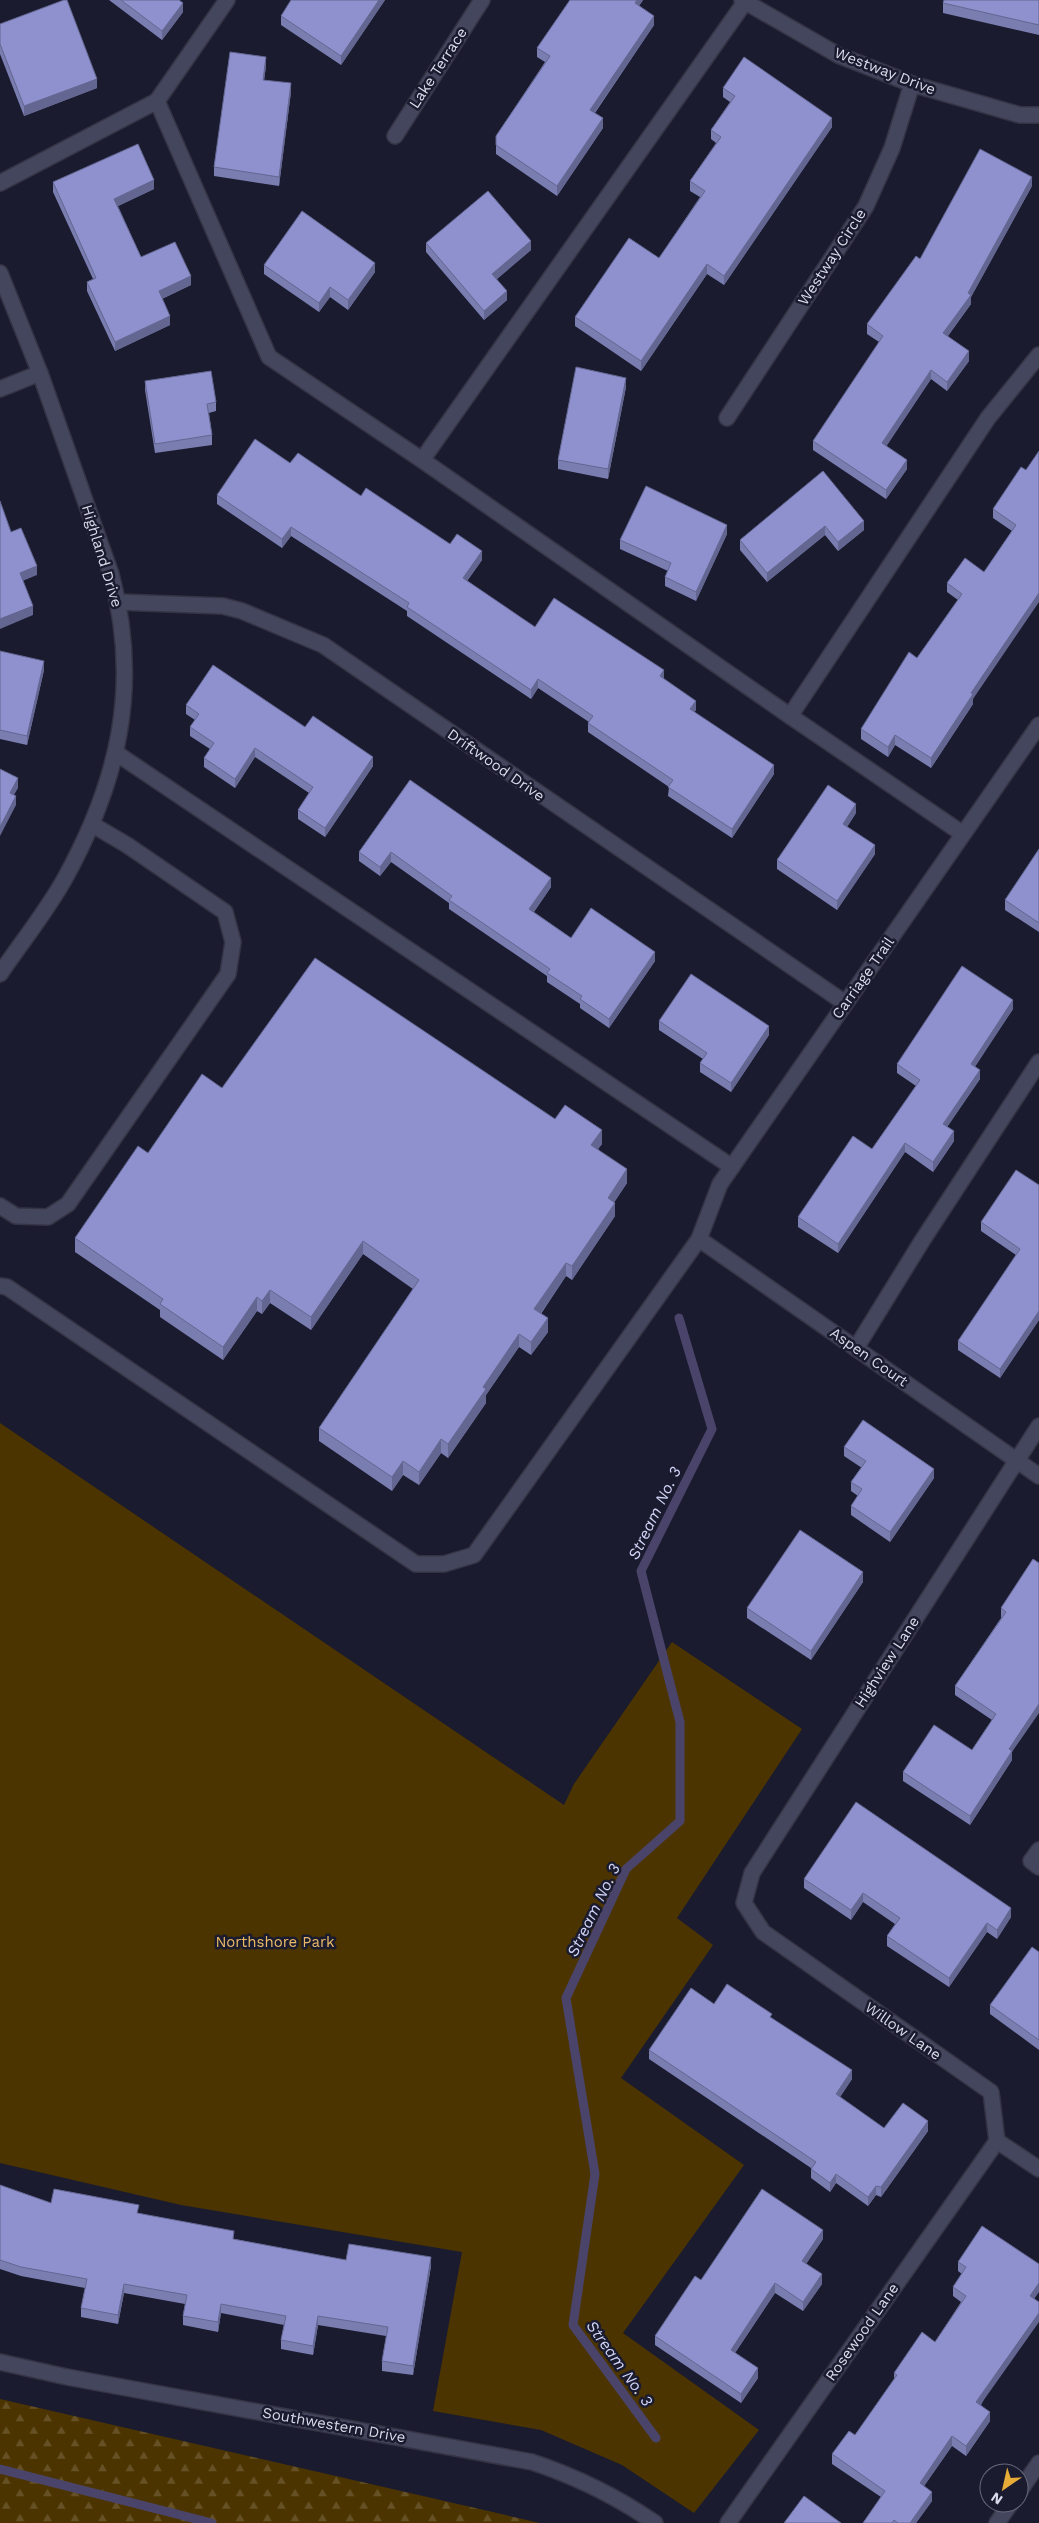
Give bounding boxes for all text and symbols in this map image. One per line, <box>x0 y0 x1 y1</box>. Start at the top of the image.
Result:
street label: Lake Terrace <box>405 24 471 112</box>
street label: Westway Drive <box>832 43 938 99</box>
street label: Westway Circle <box>794 205 870 309</box>
street label: Highland Drive <box>78 502 126 610</box>
street label: Driftwood Drive <box>444 725 548 805</box>
street label: Carriage Trail <box>828 933 898 1022</box>
street label: Aspen Court <box>827 1324 912 1391</box>
water label: Stream No. 3 <box>624 1464 685 1563</box>
street label: Highview Lane <box>851 1613 923 1711</box>
water label: Stream No. 3 <box>563 1861 624 1960</box>
park label: Northshore Park <box>215 1933 335 1951</box>
street label: Willow Lane <box>861 1998 945 2064</box>
street label: Rosewood Lane <box>822 2280 902 2384</box>
water label: Stream No. 3 <box>582 2317 657 2410</box>
street label: Southwestern Drive <box>261 2404 407 2446</box>
north arrow <box>979 2463 1029 2513</box>
text: N <box>988 2489 1006 2508</box>

